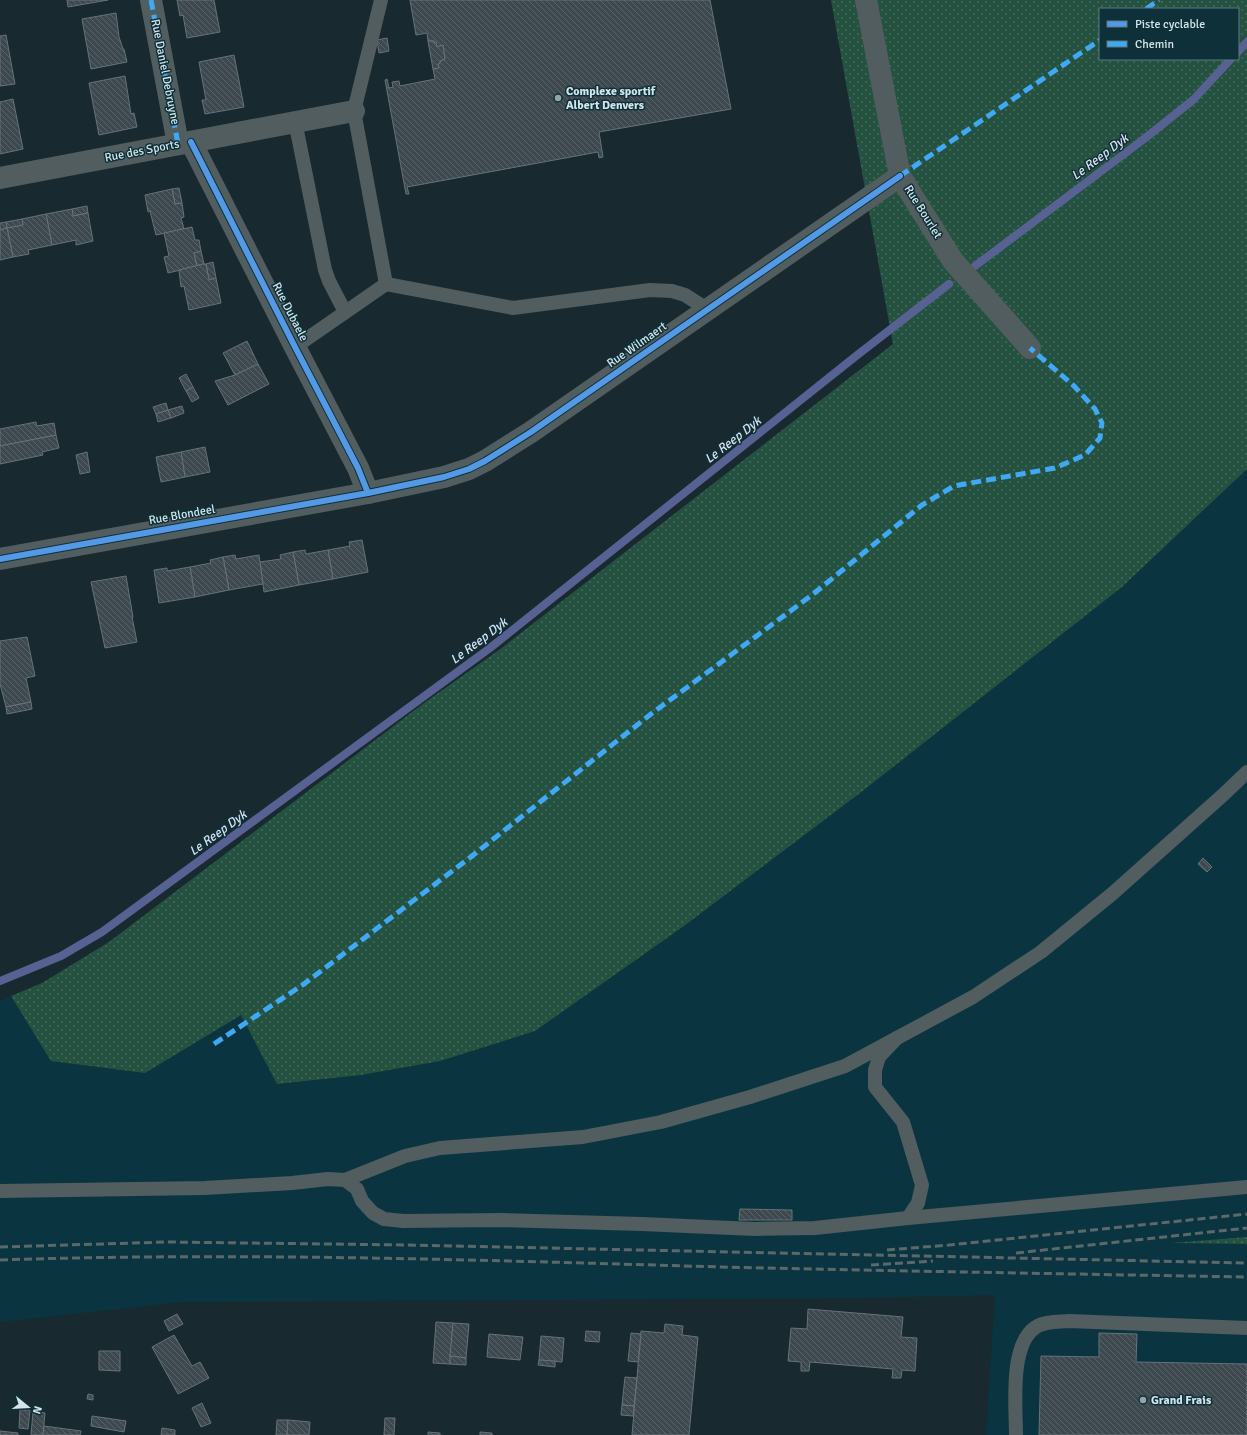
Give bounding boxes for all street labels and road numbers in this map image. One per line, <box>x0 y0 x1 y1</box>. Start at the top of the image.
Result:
street label: Rue Daniel Debruyne <box>147 18 183 126</box>
street label: Rue des Sports <box>103 136 181 166</box>
street label: Rue Bourlet <box>901 182 945 242</box>
street label: Rue Dubaele <box>269 280 311 344</box>
street label: Rue Wilmaert <box>604 319 670 371</box>
street label: Rue Blondeel <box>147 502 217 528</box>

